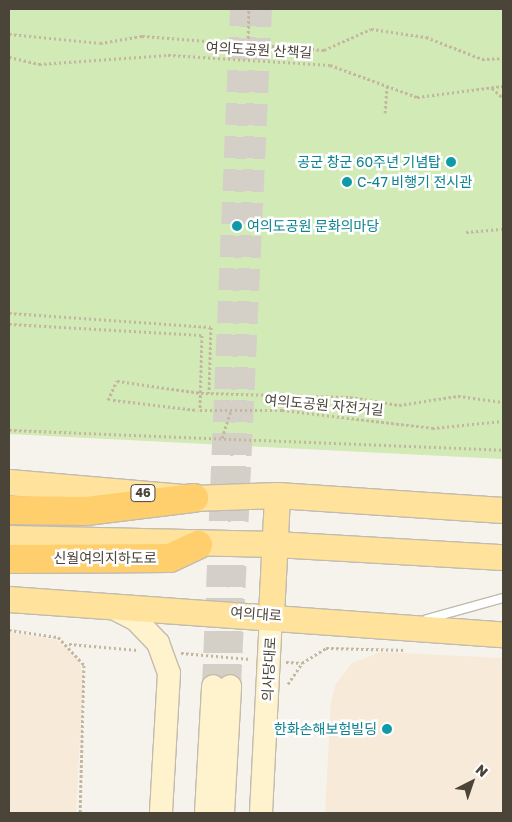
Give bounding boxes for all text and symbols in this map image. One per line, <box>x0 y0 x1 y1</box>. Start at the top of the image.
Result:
street label: 여의도공원 산책길 <box>205 39 313 61</box>
place label: 공군 창군 60주년 기념탑 <box>297 154 441 170</box>
marker: 공군 창군 60주년 기념탑 <box>445 156 457 168</box>
place label: C-47 비행기 전시관 <box>357 174 472 190</box>
marker: C-47 비행기 전시관 <box>341 176 353 188</box>
place label: 여의도공원 문화의마당 <box>247 218 379 234</box>
marker: 여의도공원 문화의마당 <box>231 220 243 232</box>
street label: 여의도공원 자전거길 <box>264 391 384 419</box>
road number: 46 <box>129 483 157 502</box>
street label: 신월여의지하도로 <box>53 550 157 566</box>
street label: 여의대로 <box>230 604 282 624</box>
street label: 의사당대로 <box>259 636 279 702</box>
place label: 한화손해보험빌딩 <box>274 721 377 737</box>
marker: 한화손해보험빌딩 <box>381 723 393 735</box>
north arrow <box>447 757 497 807</box>
text: N <box>473 760 492 780</box>

